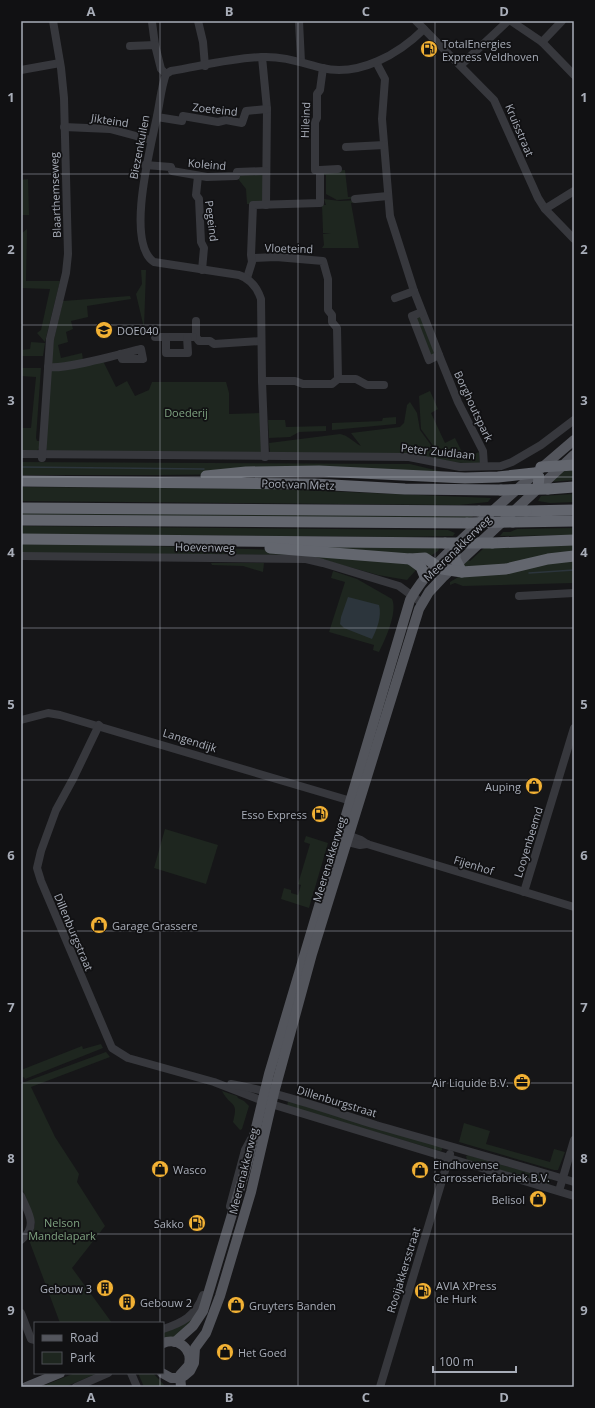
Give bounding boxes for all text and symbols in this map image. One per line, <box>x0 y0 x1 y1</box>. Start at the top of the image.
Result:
text: A <box>87 2 96 20</box>
text: B <box>225 2 234 20</box>
text: C <box>362 2 370 20</box>
text: D <box>499 2 509 20</box>
place label: TotalEnergies Express Veldhoven <box>442 36 539 64</box>
fuel station icon: TotalEnergies Express Veldhoven <box>419 39 439 59</box>
text: 1 <box>7 88 15 106</box>
text: 1 <box>580 88 588 106</box>
street label: Zoeteind <box>192 99 238 119</box>
street label: Kruisstraat <box>502 101 538 159</box>
street label: Hileind <box>297 102 313 138</box>
street label: Jikteind <box>89 109 130 130</box>
street label: Biezenkuilen <box>125 114 153 180</box>
street label: Blaarthemseweg <box>46 152 64 238</box>
street label: Koleind <box>187 155 227 173</box>
street label: Pegeind <box>202 200 222 242</box>
text: 2 <box>7 240 15 258</box>
street label: Vloeteind <box>265 240 313 256</box>
text: 2 <box>580 240 588 258</box>
school or university icon: DOE040 <box>94 320 114 340</box>
place label: DOE040 <box>117 323 159 338</box>
street label: Borghoutspark <box>451 368 497 444</box>
text: 3 <box>7 391 15 409</box>
text: 3 <box>580 391 588 409</box>
park label: Doederij <box>164 405 208 420</box>
street label: Peter Zuidlaan <box>400 440 476 462</box>
street label: Poot van Metz <box>261 475 335 493</box>
street label: Meerenakkerweg <box>420 512 494 584</box>
street label: Hoevenweg <box>175 539 235 555</box>
text: 4 <box>7 543 15 561</box>
text: 4 <box>580 543 588 561</box>
text: 5 <box>7 695 15 713</box>
text: 5 <box>580 695 588 713</box>
street label: Langendijk <box>161 725 219 755</box>
shop icon: Auping <box>524 776 544 796</box>
place label: Auping <box>485 779 521 794</box>
fuel station icon: Esso Express <box>310 804 330 824</box>
street label: Looyenbeemd <box>510 805 546 879</box>
place label: Esso Express <box>241 807 307 822</box>
street label: Meerenakkerweg <box>309 814 349 904</box>
text: 6 <box>7 846 15 864</box>
text: 6 <box>580 846 588 864</box>
street label: Fijenhof <box>452 852 497 879</box>
street label: Dillenburgstraat <box>51 891 97 973</box>
shop icon: Garage Grassere <box>89 915 109 935</box>
place label: Garage Grassere <box>112 918 198 933</box>
text: 7 <box>7 998 15 1016</box>
text: 7 <box>580 998 588 1016</box>
office icon: Air Liquide B.V. <box>512 1072 532 1092</box>
place label: Air Liquide B.V. <box>432 1075 509 1090</box>
street label: Dillenburgstraat <box>295 1082 379 1120</box>
street label: Meerenakkerweg <box>225 1126 261 1216</box>
text: 8 <box>7 1149 15 1167</box>
text: 8 <box>580 1149 588 1167</box>
place label: Eindhovense Carrosseriefabriek B.V. <box>433 1157 550 1185</box>
shop icon: Wasco <box>150 1159 170 1179</box>
shop icon: Eindhovense Carrosseriefabriek B.V. <box>410 1160 430 1180</box>
place label: Wasco <box>173 1162 207 1177</box>
shop icon: Belisol <box>528 1189 548 1209</box>
place label: Belisol <box>492 1192 525 1207</box>
fuel station icon: Sakko <box>187 1213 207 1233</box>
park label: Nelson Mandelapark <box>28 1215 96 1243</box>
place label: Sakko <box>154 1216 184 1231</box>
street label: Rooijakkersstraat <box>383 1225 423 1315</box>
building icon: Gebouw 3 <box>95 1278 115 1298</box>
place label: AVIA XPress de Hurk <box>436 1278 497 1306</box>
place label: Gebouw 3 <box>40 1281 92 1296</box>
fuel station icon: AVIA XPress de Hurk <box>413 1281 433 1301</box>
building icon: Gebouw 2 <box>117 1292 137 1312</box>
place label: Gebouw 2 <box>140 1295 192 1310</box>
shop icon: Gruyters Banden <box>226 1295 246 1315</box>
place label: Gruyters Banden <box>249 1298 336 1313</box>
text: 9 <box>7 1301 15 1319</box>
text: 9 <box>580 1301 588 1319</box>
legend <box>34 1322 164 1374</box>
text: Road <box>70 1329 99 1346</box>
shop icon: Het Goed <box>215 1342 235 1362</box>
place label: Het Goed <box>238 1345 287 1360</box>
scale bar <box>433 1348 516 1374</box>
text: Park <box>70 1349 96 1366</box>
text: 100 m <box>439 1353 474 1370</box>
text: A <box>87 1388 96 1406</box>
text: B <box>225 1388 234 1406</box>
text: C <box>362 1388 370 1406</box>
text: D <box>499 1388 509 1406</box>

